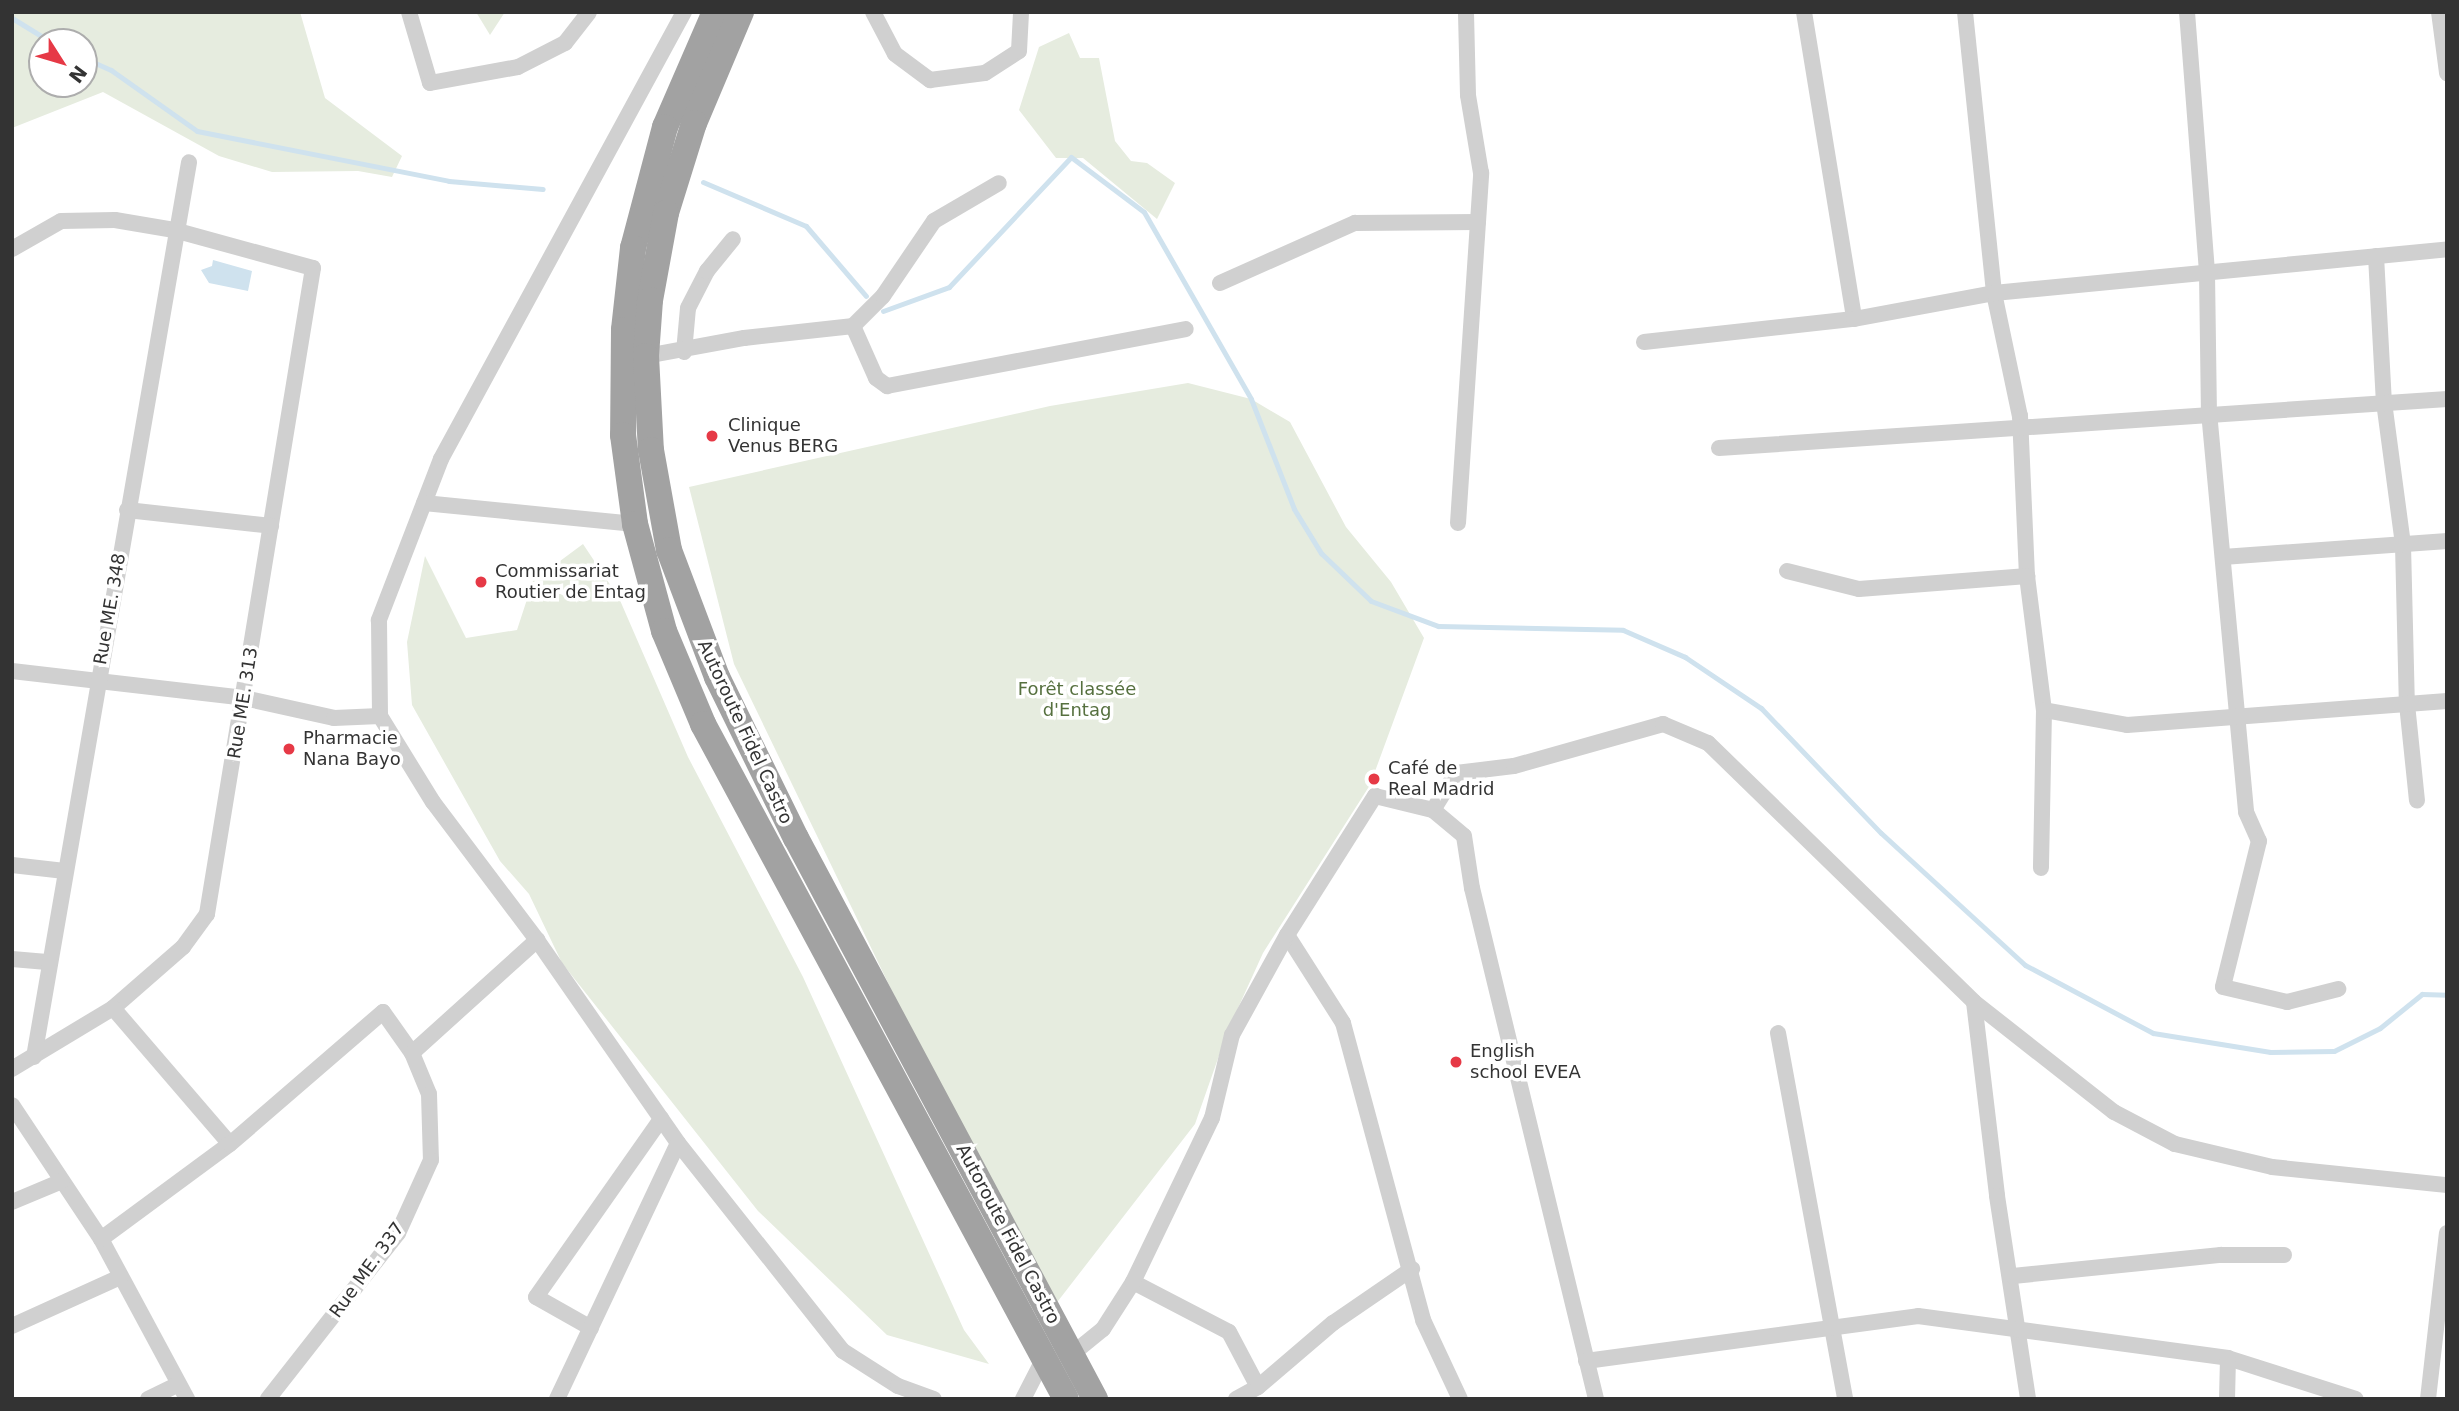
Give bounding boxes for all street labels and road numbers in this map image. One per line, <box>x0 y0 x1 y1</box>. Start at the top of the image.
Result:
street label: Rue ME. 348 <box>90 552 130 666</box>
street label: Autoroute Fidel Castro <box>693 637 797 827</box>
street label: Rue ME. 313 <box>224 646 262 760</box>
street label: Autoroute Fidel Castro <box>951 1140 1065 1328</box>
street label: Rue ME. 337 <box>325 1218 409 1322</box>

